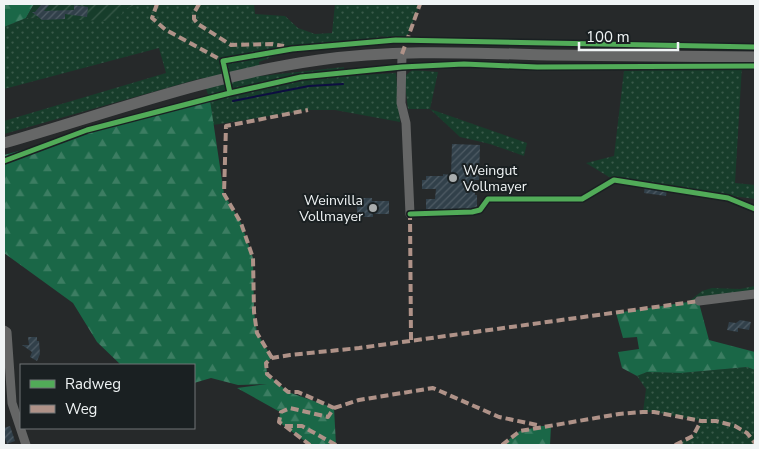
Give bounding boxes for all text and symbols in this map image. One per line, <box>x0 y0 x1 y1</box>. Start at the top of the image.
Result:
scale bar <box>579 20 678 52</box>
text: 100 m <box>586 27 630 47</box>
place label: Weingut Vollmayer <box>462 161 527 196</box>
marker: Weingut Vollmayer <box>447 172 459 184</box>
place label: Weinvilla Vollmayer <box>298 191 363 226</box>
marker: Weinvilla Vollmayer <box>367 202 379 214</box>
legend <box>20 364 195 429</box>
text: Radweg <box>65 374 121 394</box>
text: Weg <box>65 399 97 419</box>

